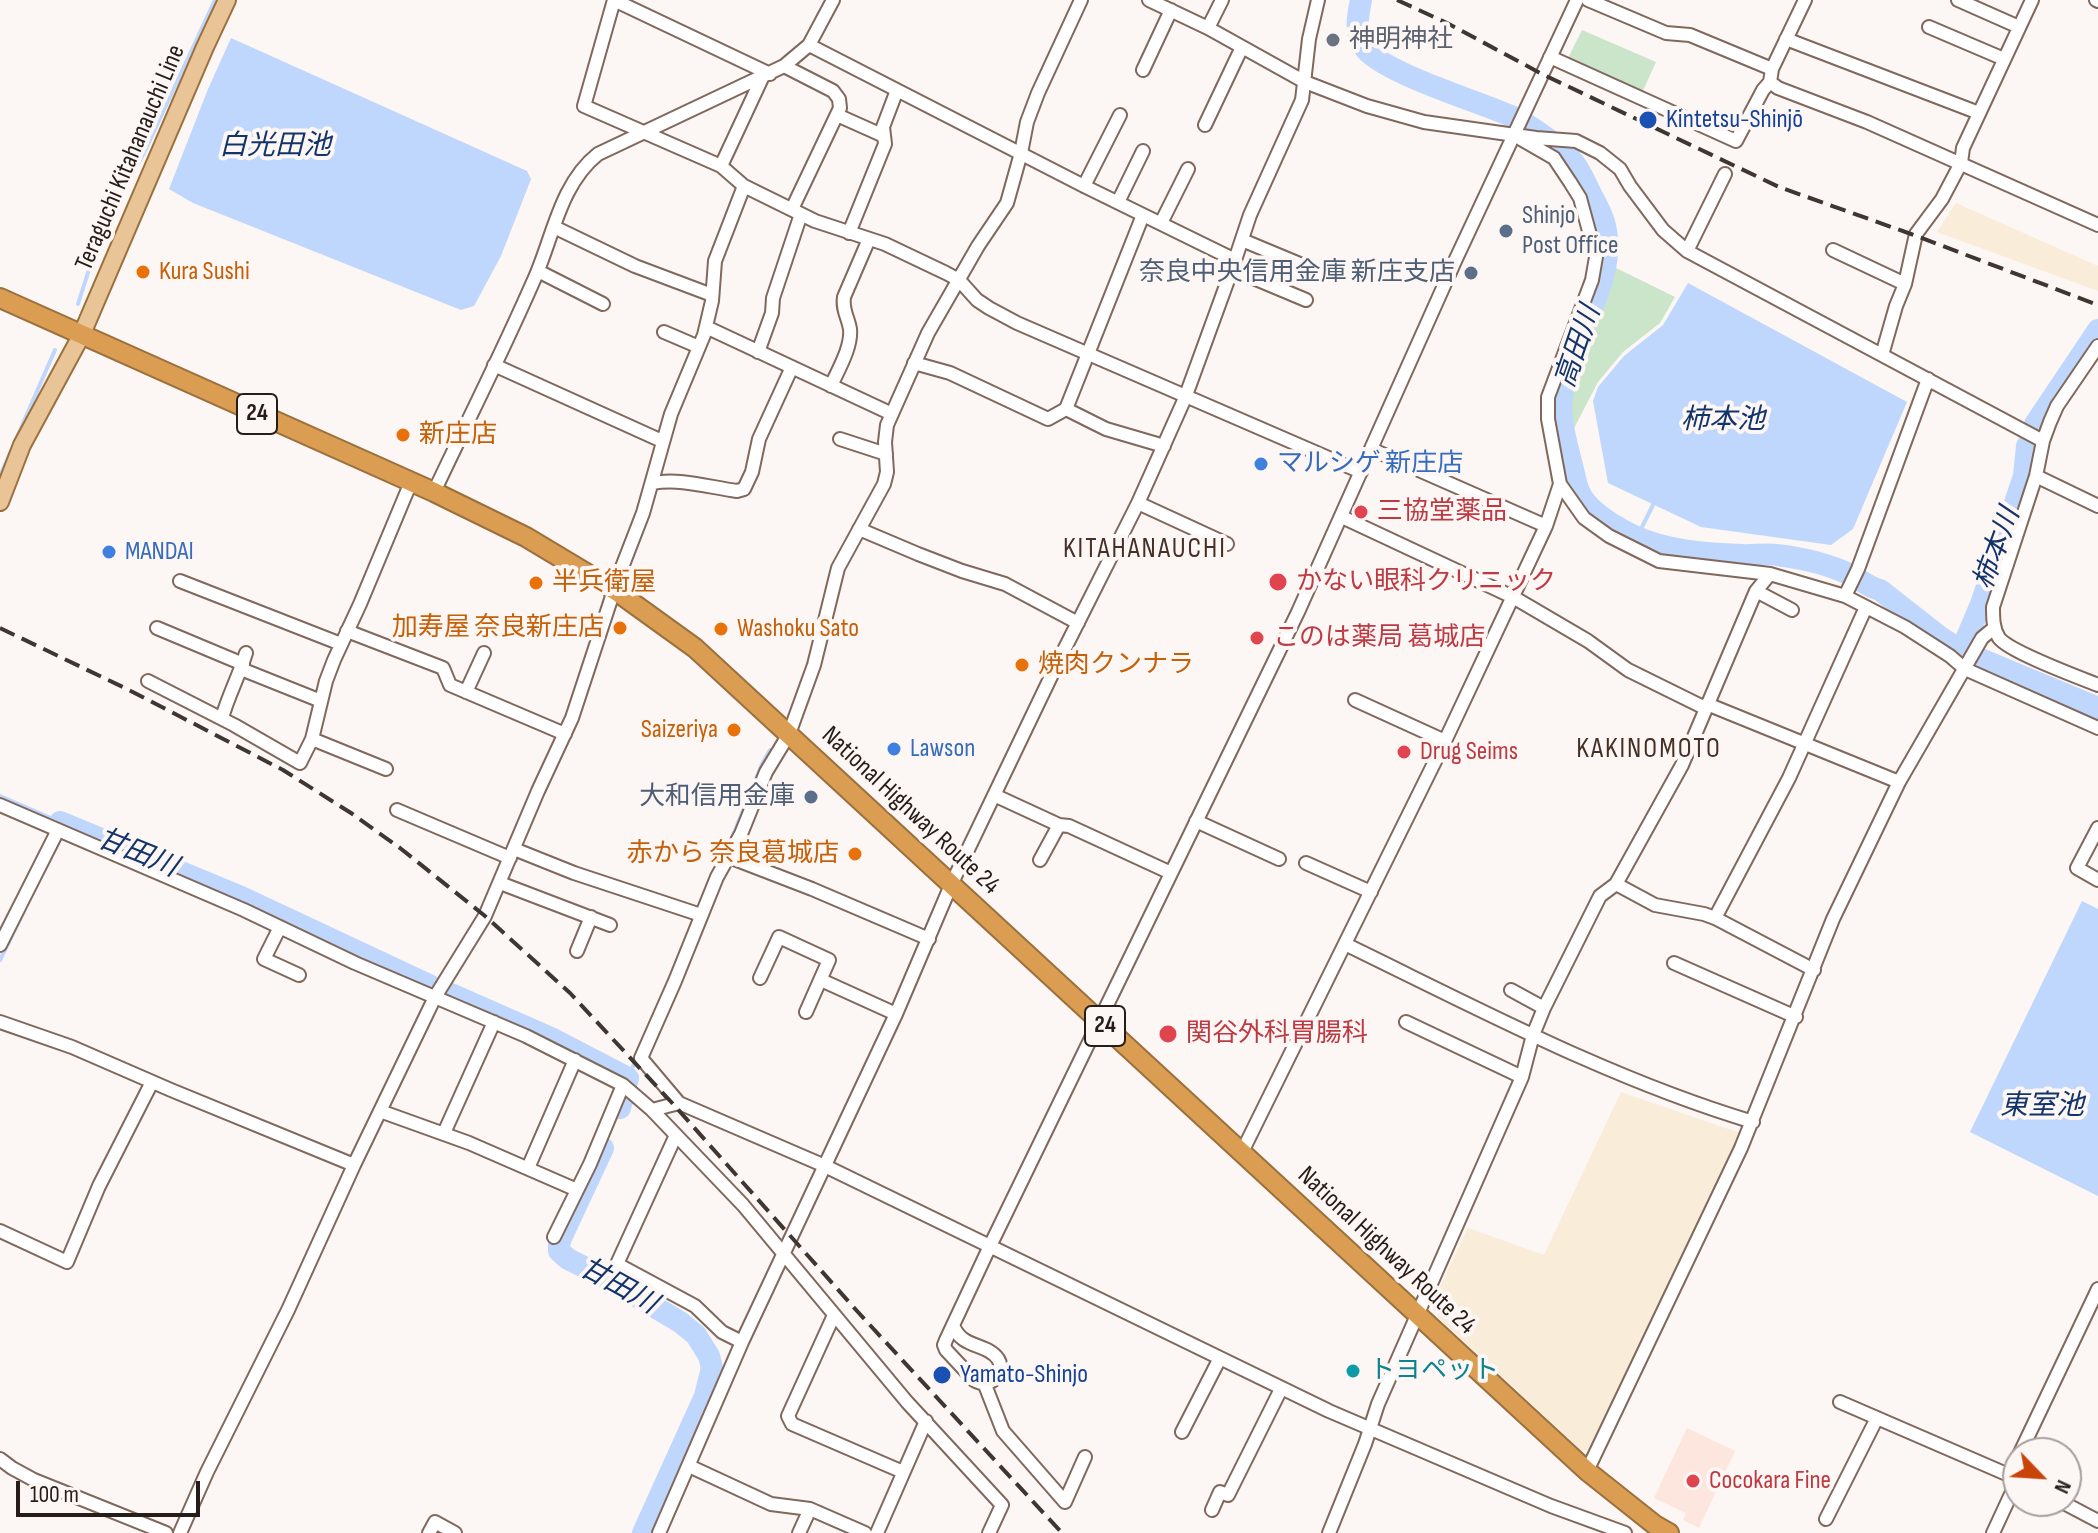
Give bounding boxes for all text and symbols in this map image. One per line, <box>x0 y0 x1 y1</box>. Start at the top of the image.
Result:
place label: 神明神社 <box>1349 24 1453 56</box>
marker: 神明神社 <box>1324 31 1342 49</box>
street label: Teraguchi Kitahanauchi Line <box>69 40 193 276</box>
place label: Kintetsu-Shinjō <box>1666 104 1803 136</box>
marker: Kintetsu-Shinjō <box>1637 109 1659 131</box>
water label: 白光田池 <box>219 130 331 164</box>
place label: Shinjo Post Office <box>1522 200 1618 262</box>
marker: Shinjo Post Office <box>1497 222 1515 240</box>
place label: Kura Sushi <box>159 256 250 288</box>
place label: 奈良中央信用金庫 新庄支店 <box>1139 257 1455 289</box>
marker: Kura Sushi <box>134 263 152 281</box>
marker: 奈良中央信用金庫 新庄支店 <box>1462 264 1480 282</box>
water label: 高田川 <box>1549 302 1609 392</box>
road number: 24 <box>237 394 277 434</box>
water label: 柿本池 <box>1681 404 1765 438</box>
place label: 新庄店 <box>419 419 497 451</box>
marker: 新庄店 <box>394 426 412 444</box>
place label: マルシゲ 新庄店 <box>1277 448 1463 480</box>
marker: マルシゲ 新庄店 <box>1252 455 1270 473</box>
place label: 三協堂薬品 <box>1377 496 1507 528</box>
marker: 三協堂薬品 <box>1352 503 1370 521</box>
water label: 柿本川 <box>1968 504 2028 594</box>
district label: KITAHANAUCHI <box>1063 533 1227 567</box>
place label: MANDAI <box>125 536 194 568</box>
marker: MANDAI <box>100 543 118 561</box>
place label: かない眼科クリニック <box>1296 566 1556 598</box>
place label: 半兵衛屋 <box>552 567 656 599</box>
marker: かない眼科クリニック <box>1267 571 1289 593</box>
marker: 半兵衛屋 <box>527 574 545 592</box>
place label: 加寿屋 奈良新庄店 <box>392 612 604 644</box>
place label: Washoku Sato <box>737 613 859 645</box>
marker: 加寿屋 奈良新庄店 <box>611 619 629 637</box>
marker: Washoku Sato <box>712 620 730 638</box>
place label: このは薬局 葛城店 <box>1273 622 1485 654</box>
marker: このは薬局 葛城店 <box>1248 629 1266 647</box>
place label: 焼肉クンナラ <box>1038 649 1194 681</box>
marker: 焼肉クンナラ <box>1013 656 1031 674</box>
place label: Saizeriya <box>641 714 718 746</box>
marker: Saizeriya <box>725 721 743 739</box>
street label: National Highway Route 24 <box>815 721 1005 901</box>
place label: Lawson <box>910 733 975 765</box>
district label: KAKINOMOTO <box>1576 733 1722 767</box>
place label: Drug Seims <box>1420 736 1518 768</box>
marker: Lawson <box>885 740 903 758</box>
marker: Drug Seims <box>1395 743 1413 761</box>
place label: 大和信用金庫 <box>639 781 795 813</box>
marker: 大和信用金庫 <box>802 788 820 806</box>
water label: 甘田川 <box>92 823 182 885</box>
place label: 赤から 奈良葛城店 <box>627 838 839 870</box>
marker: 赤から 奈良葛城店 <box>846 845 864 863</box>
road number: 24 <box>1085 1006 1125 1046</box>
place label: 関谷外科胃腸科 <box>1186 1018 1368 1050</box>
marker: 関谷外科胃腸科 <box>1157 1023 1179 1045</box>
water label: 東室池 <box>2000 1090 2084 1124</box>
street label: National Highway Route 24 <box>1291 1161 1481 1341</box>
water label: 甘田川 <box>573 1252 663 1322</box>
place label: トヨペット <box>1369 1355 1499 1387</box>
place label: Yamato-Shinjo <box>960 1359 1088 1391</box>
marker: トヨペット <box>1344 1362 1362 1380</box>
marker: Yamato-Shinjo <box>931 1364 953 1386</box>
north arrow <box>2002 1437 2082 1517</box>
scale bar <box>20 1465 204 1515</box>
place label: Cocokara Fine <box>1709 1465 1831 1497</box>
marker: Cocokara Fine <box>1684 1472 1702 1490</box>
text: N <box>2048 1475 2077 1498</box>
text: 100 m <box>30 1480 79 1509</box>

